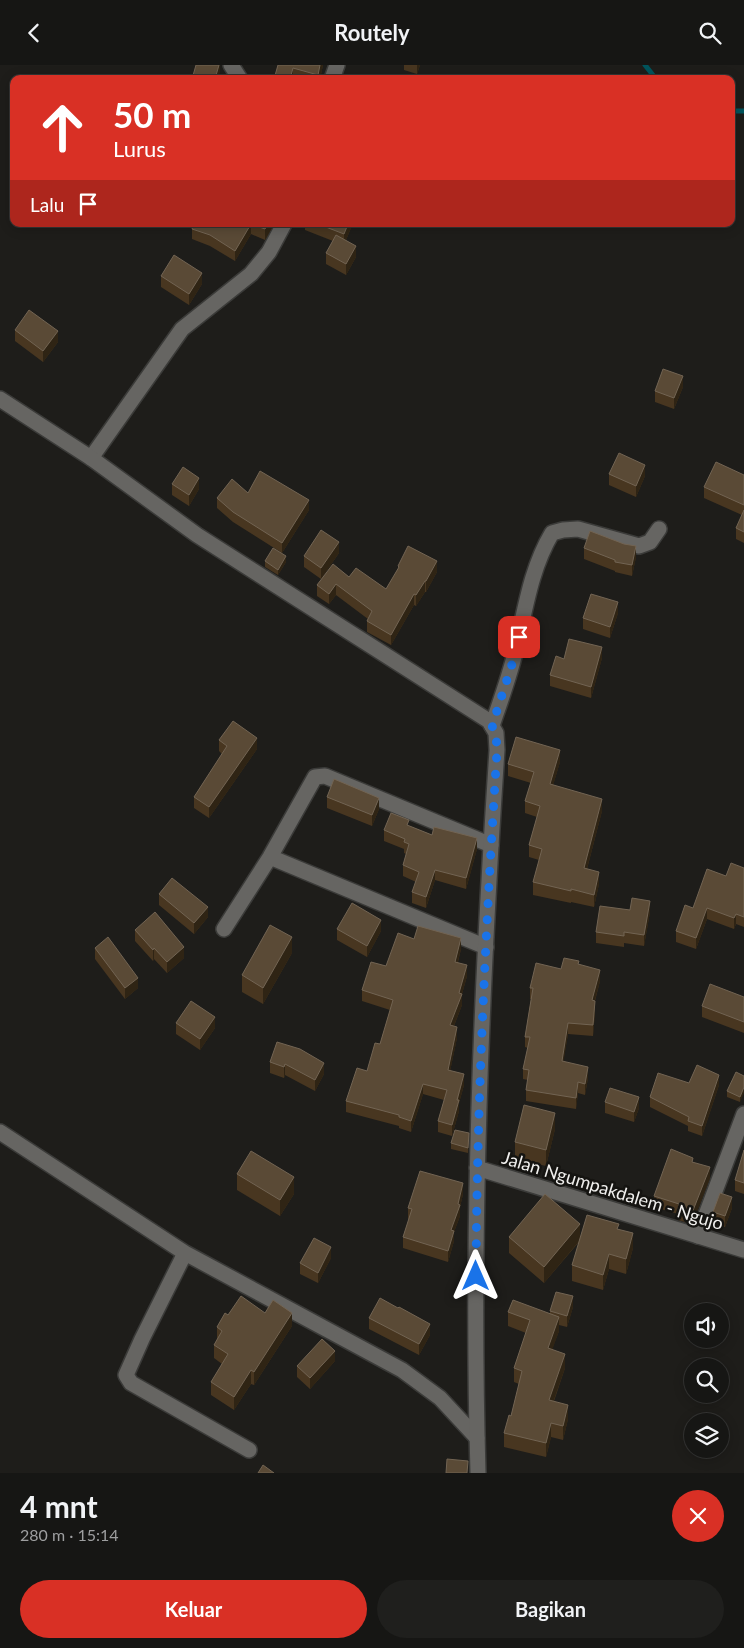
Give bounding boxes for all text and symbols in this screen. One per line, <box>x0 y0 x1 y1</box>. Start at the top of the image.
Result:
icon: back <box>20 19 48 47</box>
text: Routely <box>334 19 410 46</box>
icon: search <box>696 19 724 47</box>
text: 50 m <box>113 93 191 135</box>
icon: ahead <box>30 95 95 160</box>
text: Lurus <box>113 135 166 162</box>
icon: arrive <box>74 190 102 218</box>
text: Lalu <box>30 193 64 216</box>
pin <box>498 616 540 658</box>
icon: arrive <box>505 623 533 651</box>
street label: Jalan Ngumpakdalem - Ngujo <box>500 1146 726 1234</box>
position arrow <box>449 1249 501 1301</box>
map controls <box>684 1303 729 1458</box>
button: sound <box>684 1303 729 1348</box>
button: search <box>684 1358 729 1403</box>
button: layers <box>684 1413 729 1458</box>
text: 4 mnt <box>20 1488 98 1524</box>
button: close <box>672 1490 724 1542</box>
text: 280 m · 15:14 <box>20 1525 119 1544</box>
button: Keluar <box>20 1580 367 1638</box>
button: Bagikan <box>377 1580 724 1638</box>

